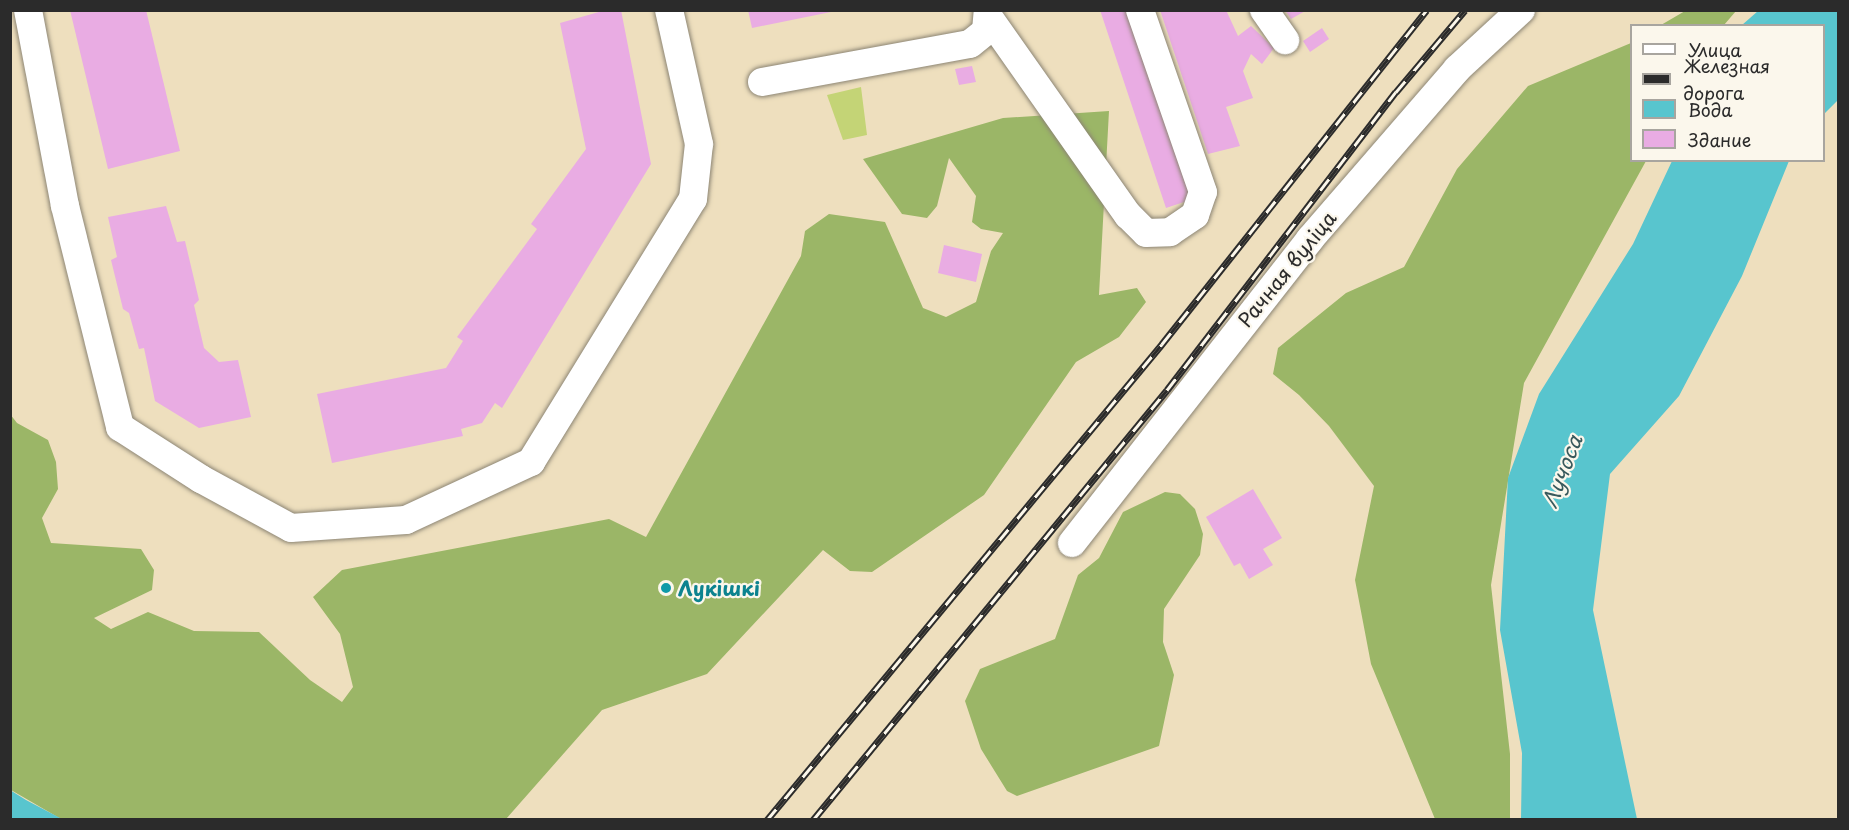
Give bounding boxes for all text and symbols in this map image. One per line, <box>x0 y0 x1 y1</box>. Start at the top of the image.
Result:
legend <box>1630 24 1825 162</box>
text: Улица <box>1688 36 1742 63</box>
text: Железная дорога <box>1683 52 1770 106</box>
text: Вода <box>1688 96 1733 123</box>
text: Здание <box>1688 126 1751 153</box>
street label: Рачная вуліца <box>1233 206 1341 332</box>
water label: Лучоса <box>1536 431 1586 511</box>
place label: Лукішкі <box>678 576 760 600</box>
marker: Лукішкі <box>659 581 673 595</box>

